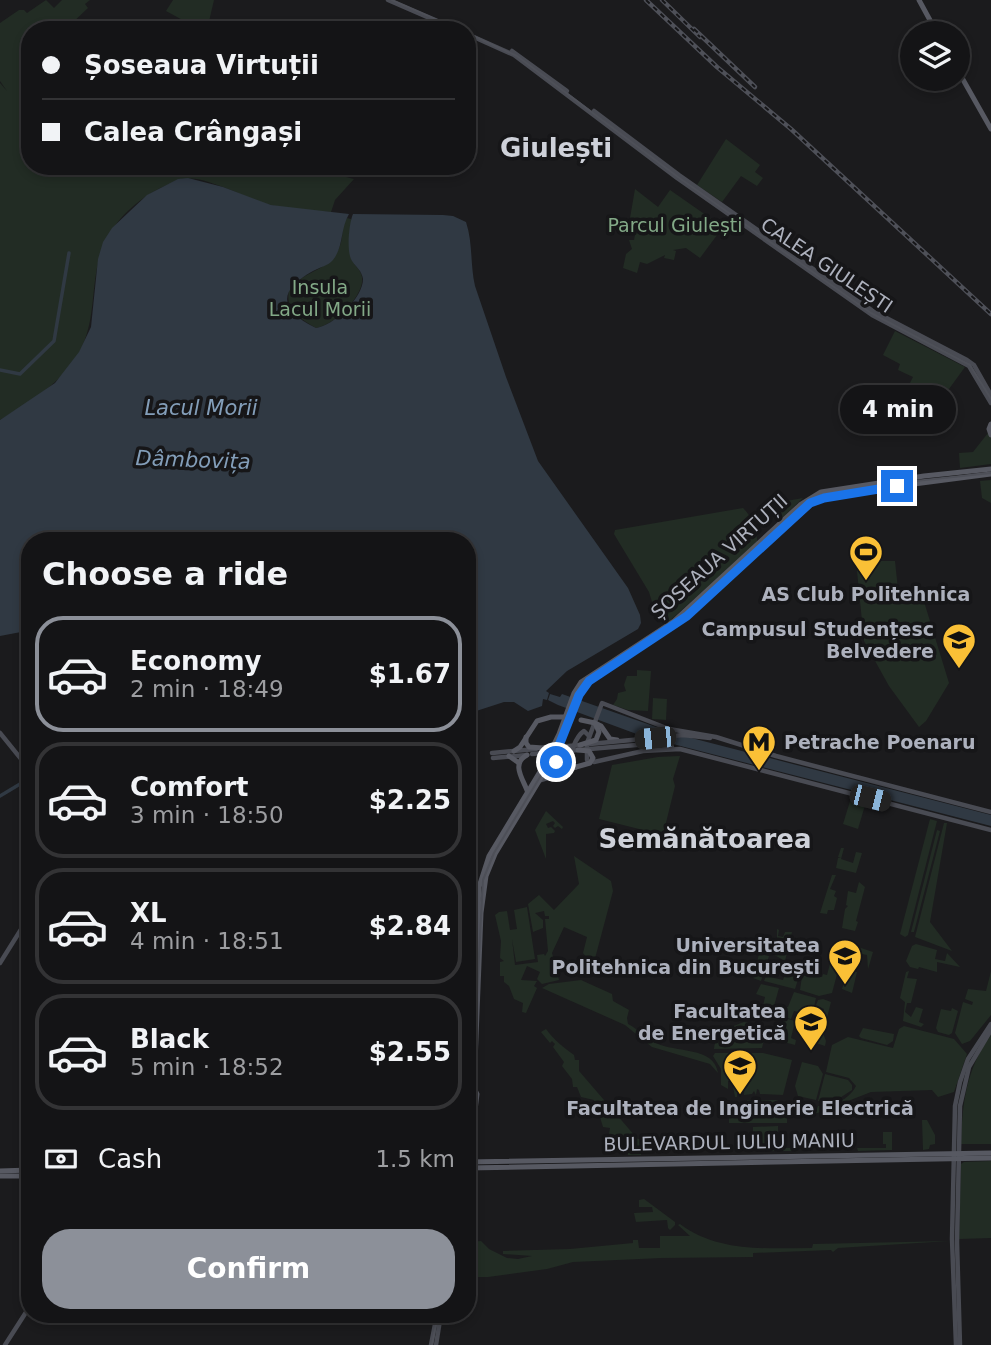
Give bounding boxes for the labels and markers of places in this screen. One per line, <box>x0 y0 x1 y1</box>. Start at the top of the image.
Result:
sports icon: AS Club Politehnica <box>847 533 885 582</box>
place label: AS Club Politehnica <box>762 583 970 605</box>
place label: Campusul Studențesc Belvedere <box>702 618 934 662</box>
school or university icon: Campusul Studențesc Belvedere <box>940 621 978 670</box>
metro station icon: Petrache Poenaru <box>740 723 778 772</box>
place label: Petrache Poenaru <box>784 731 975 753</box>
place label: Universitatea Politehnica din București <box>552 934 820 978</box>
school or university icon: Universitatea Politehnica din București <box>826 937 864 986</box>
place label: Facultatea de Energetică <box>638 1000 786 1044</box>
school or university icon: Facultatea de Energetică <box>792 1003 830 1052</box>
school or university icon: Facultatea de Inginerie Electrică <box>721 1047 759 1096</box>
place label: Facultatea de Inginerie Electrică <box>566 1097 914 1119</box>

